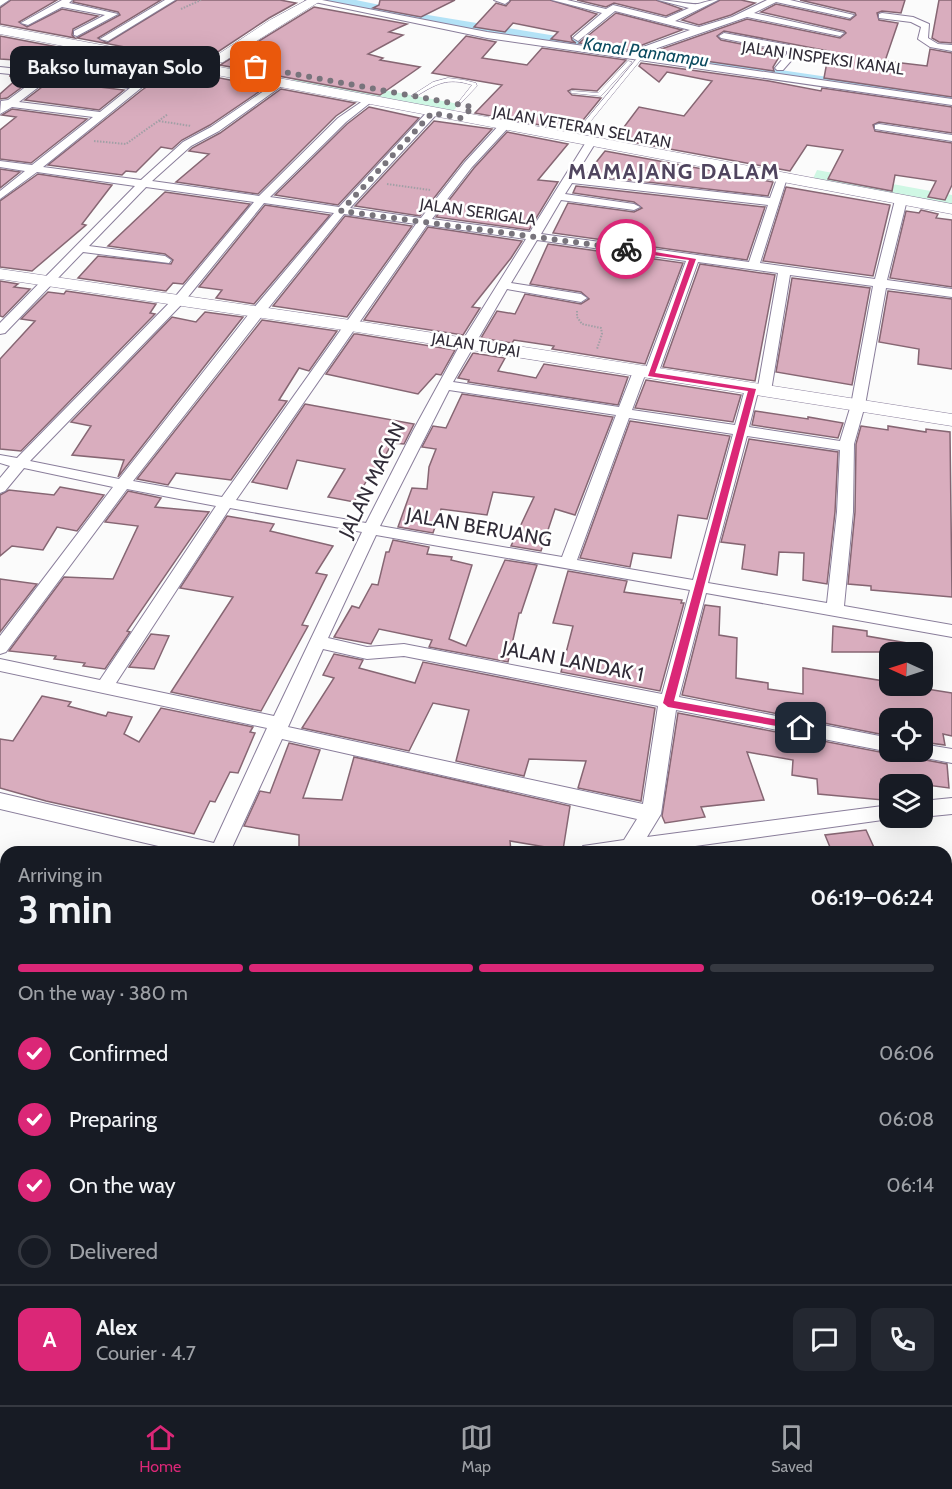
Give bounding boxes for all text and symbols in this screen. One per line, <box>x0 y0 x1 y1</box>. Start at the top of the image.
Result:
water label: Kanal Pannampu <box>582 32 710 72</box>
street label: JALAN INSPEKSI KANAL <box>740 37 905 79</box>
pin <box>230 41 281 92</box>
callout: Bakso lumayan Solo <box>10 46 220 88</box>
icon: bag <box>239 50 272 83</box>
text: Bakso lumayan Solo <box>27 55 203 79</box>
street label: JALAN VETERAN SELATAN <box>490 102 673 152</box>
district label: MAMAJANG DALAM <box>568 158 780 185</box>
street label: JALAN SERIGALA <box>418 194 537 230</box>
courier <box>596 219 656 279</box>
icon: bike <box>610 233 643 266</box>
street label: JALAN TUPAI <box>429 328 522 361</box>
street label: JALAN MACAN <box>333 418 410 543</box>
street label: JALAN BERUANG <box>403 502 554 552</box>
street label: JALAN LANDAK 1 <box>499 635 646 686</box>
north arrow <box>879 642 933 696</box>
map controls <box>879 642 933 828</box>
pin <box>775 702 826 753</box>
button: locate <box>879 708 933 762</box>
icon: home <box>784 711 817 744</box>
button: layers <box>879 774 933 828</box>
text: Arriving in <box>18 863 102 887</box>
text: 06:19–06:24 <box>810 884 934 911</box>
text: 3 min <box>18 885 113 933</box>
text: On the way · 380 m <box>18 981 188 1005</box>
icon: check <box>18 1037 51 1070</box>
text: Confirmed <box>69 1040 168 1067</box>
text: 06:06 <box>879 1041 934 1065</box>
icon: check <box>18 1103 51 1136</box>
text: Preparing <box>69 1106 157 1133</box>
text: 06:08 <box>878 1107 934 1131</box>
icon: check <box>18 1169 51 1202</box>
text: On the way <box>69 1172 176 1199</box>
text: 06:14 <box>886 1173 934 1197</box>
text: Delivered <box>69 1238 158 1265</box>
button: chat <box>793 1308 856 1371</box>
button: phone <box>871 1308 934 1371</box>
text: Alex <box>96 1314 137 1341</box>
text: A <box>43 1326 56 1353</box>
text: Courier · 4.7 <box>96 1341 196 1365</box>
tab: Home <box>139 1421 181 1476</box>
tab: Map <box>460 1421 493 1476</box>
tab: Saved <box>771 1421 813 1476</box>

